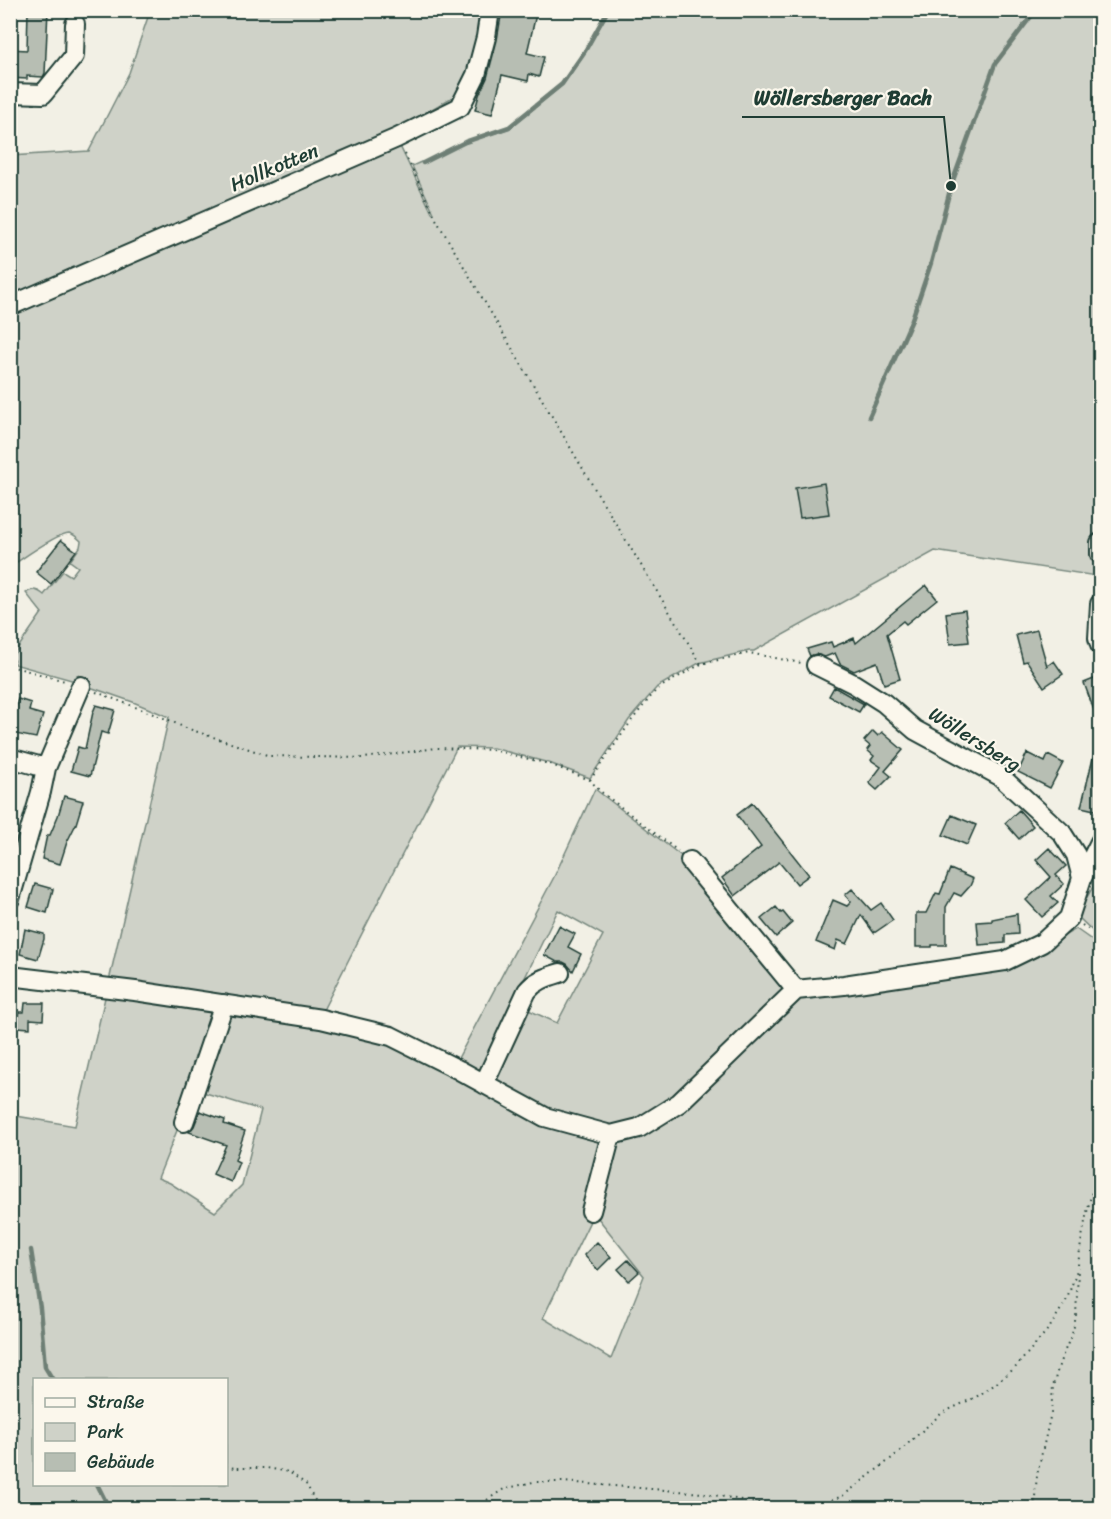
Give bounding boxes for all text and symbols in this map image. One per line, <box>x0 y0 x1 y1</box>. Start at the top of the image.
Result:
callout: Wöllersberger Bach <box>742 78 944 117</box>
text: Wöllersberger Bach <box>754 79 932 117</box>
street label: Hollkotten <box>224 133 324 202</box>
street label: Wöllersberg <box>921 697 1028 782</box>
legend <box>33 1378 228 1486</box>
text: Straße <box>87 1386 144 1418</box>
text: Park <box>87 1416 124 1448</box>
text: Gebäude <box>87 1446 155 1478</box>

